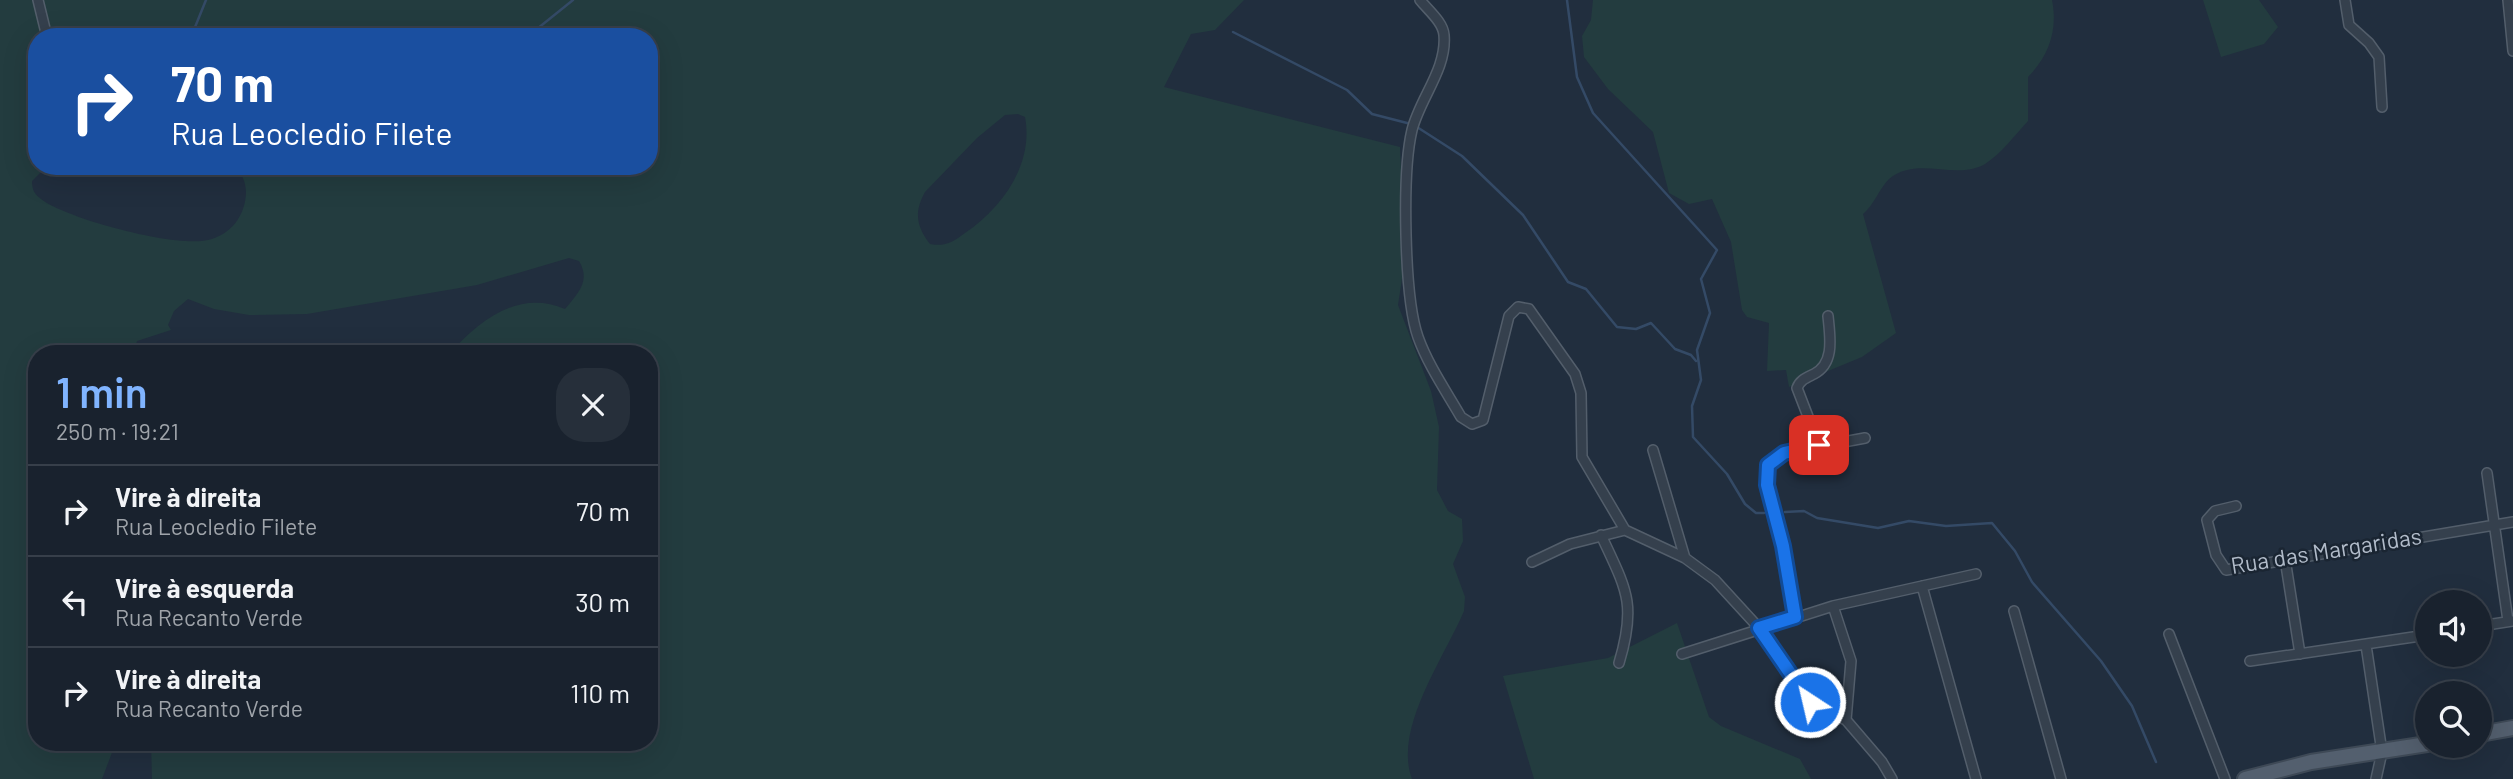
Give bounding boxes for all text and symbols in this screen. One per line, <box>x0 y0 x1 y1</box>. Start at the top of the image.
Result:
text: 70 m <box>171 53 274 112</box>
icon: right <box>56 56 147 147</box>
text: Rua Leocledio Filete <box>171 113 452 151</box>
text: 1 min <box>56 366 148 416</box>
button: close <box>556 368 630 442</box>
pin <box>1789 415 1849 475</box>
text: 250 m · 19:21 <box>56 417 179 445</box>
icon: arrive <box>1800 426 1838 464</box>
text: Vire à direita <box>115 481 261 512</box>
icon: right <box>56 492 94 530</box>
text: 70 m <box>576 495 630 526</box>
text: Rua Leocledio Filete <box>115 512 317 540</box>
street label: Rua das Margaridas <box>2229 521 2423 579</box>
text: Vire à esquerda <box>115 572 294 603</box>
icon: left <box>56 583 94 621</box>
text: 30 m <box>575 586 630 617</box>
map controls <box>2415 590 2492 758</box>
button: sound <box>2415 590 2492 667</box>
text: Rua Recanto Verde <box>115 603 303 631</box>
text: Vire à direita <box>115 663 261 694</box>
position arrow <box>1773 665 1847 739</box>
icon: right <box>56 674 94 712</box>
text: 110 m <box>570 677 630 708</box>
button: search <box>2415 681 2492 758</box>
text: Rua Recanto Verde <box>115 694 303 722</box>

